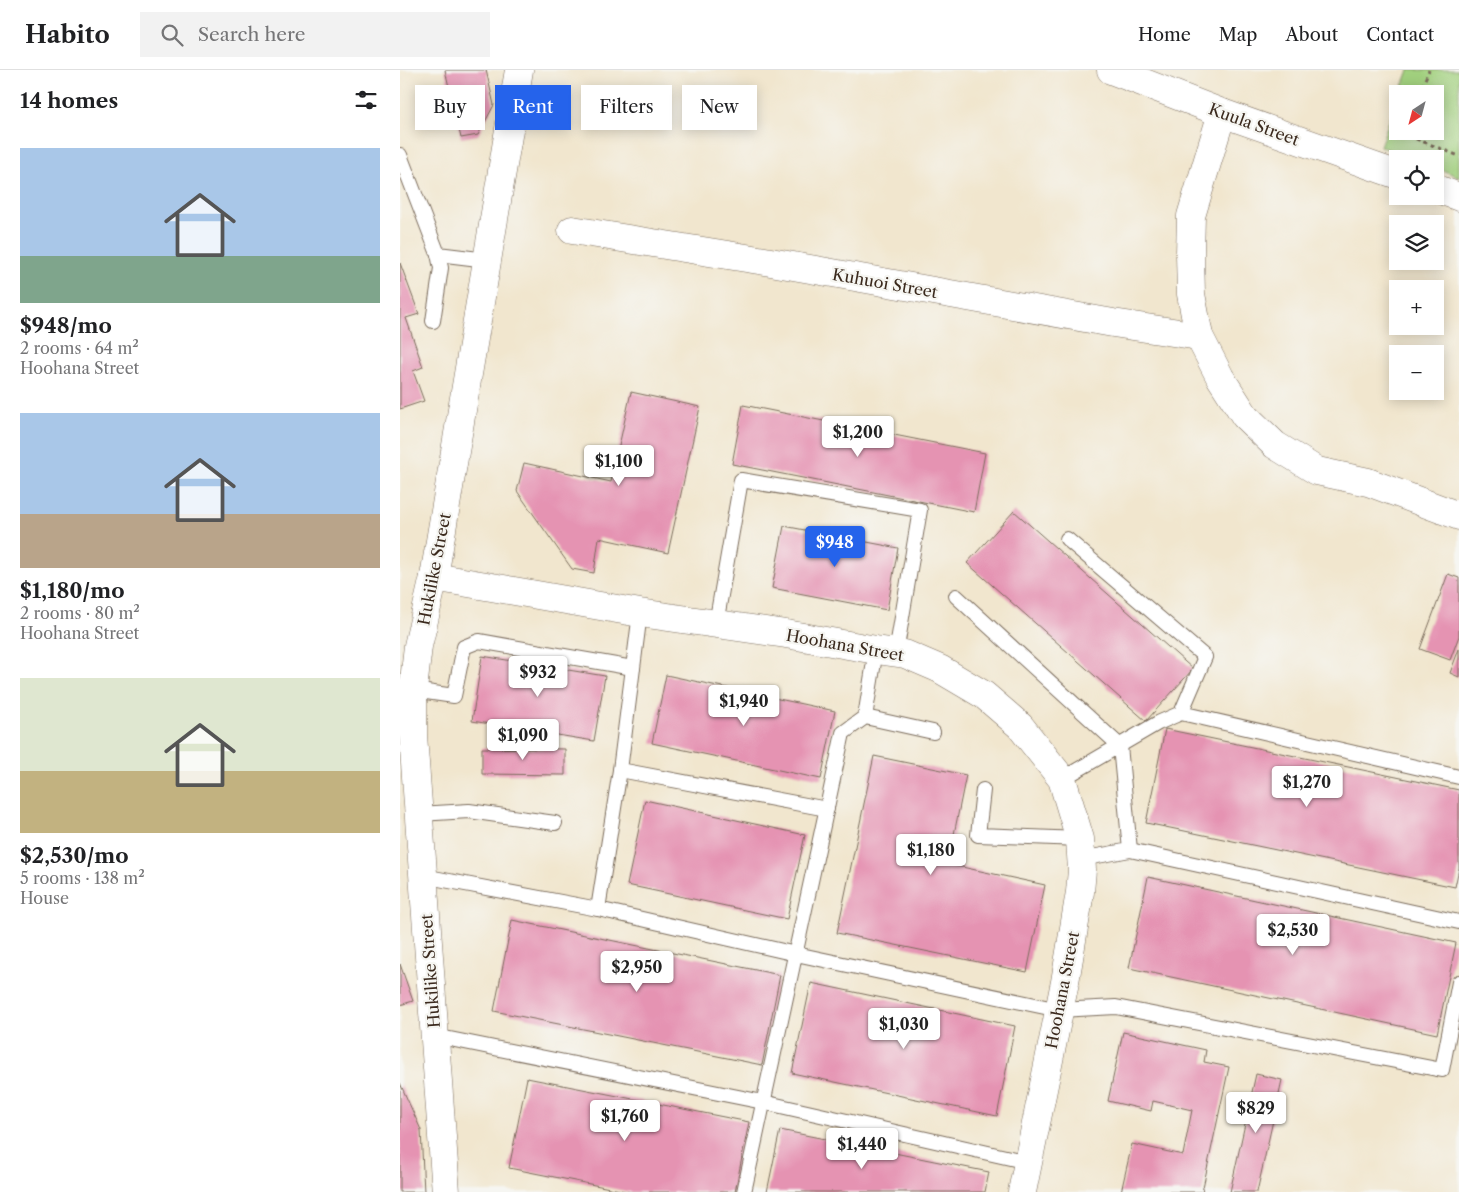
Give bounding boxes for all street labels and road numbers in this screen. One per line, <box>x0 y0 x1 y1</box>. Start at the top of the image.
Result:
street label: Kuula Street <box>1206 98 1302 150</box>
street label: Kuhuoi Street <box>831 264 939 302</box>
street label: Hukilike Street <box>413 511 455 627</box>
street label: Hoohana Street <box>785 625 906 665</box>
street label: Hukilike Street <box>416 913 444 1029</box>
street label: Hoohana Street <box>1041 929 1083 1050</box>

